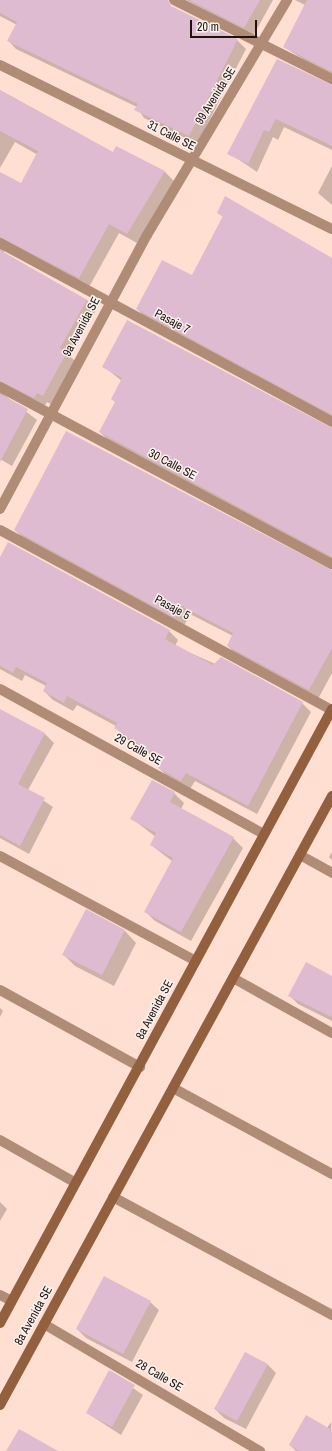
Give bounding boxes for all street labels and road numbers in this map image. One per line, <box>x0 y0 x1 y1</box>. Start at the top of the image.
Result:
street label: 99 Avenida SE <box>193 64 239 128</box>
street label: 31 Calle SE <box>145 118 197 154</box>
street label: 9a Avenida SE <box>60 295 104 359</box>
street label: Pasaje 7 <box>152 307 192 337</box>
street label: 30 Calle SE <box>146 446 198 484</box>
street label: Pasaje 5 <box>152 593 192 623</box>
street label: 29 Calle SE <box>112 731 164 769</box>
street label: 8a Avenida SE <box>133 978 177 1042</box>
street label: 8a Avenida SE <box>12 1284 56 1348</box>
street label: 28 Calle SE <box>133 1357 185 1395</box>

